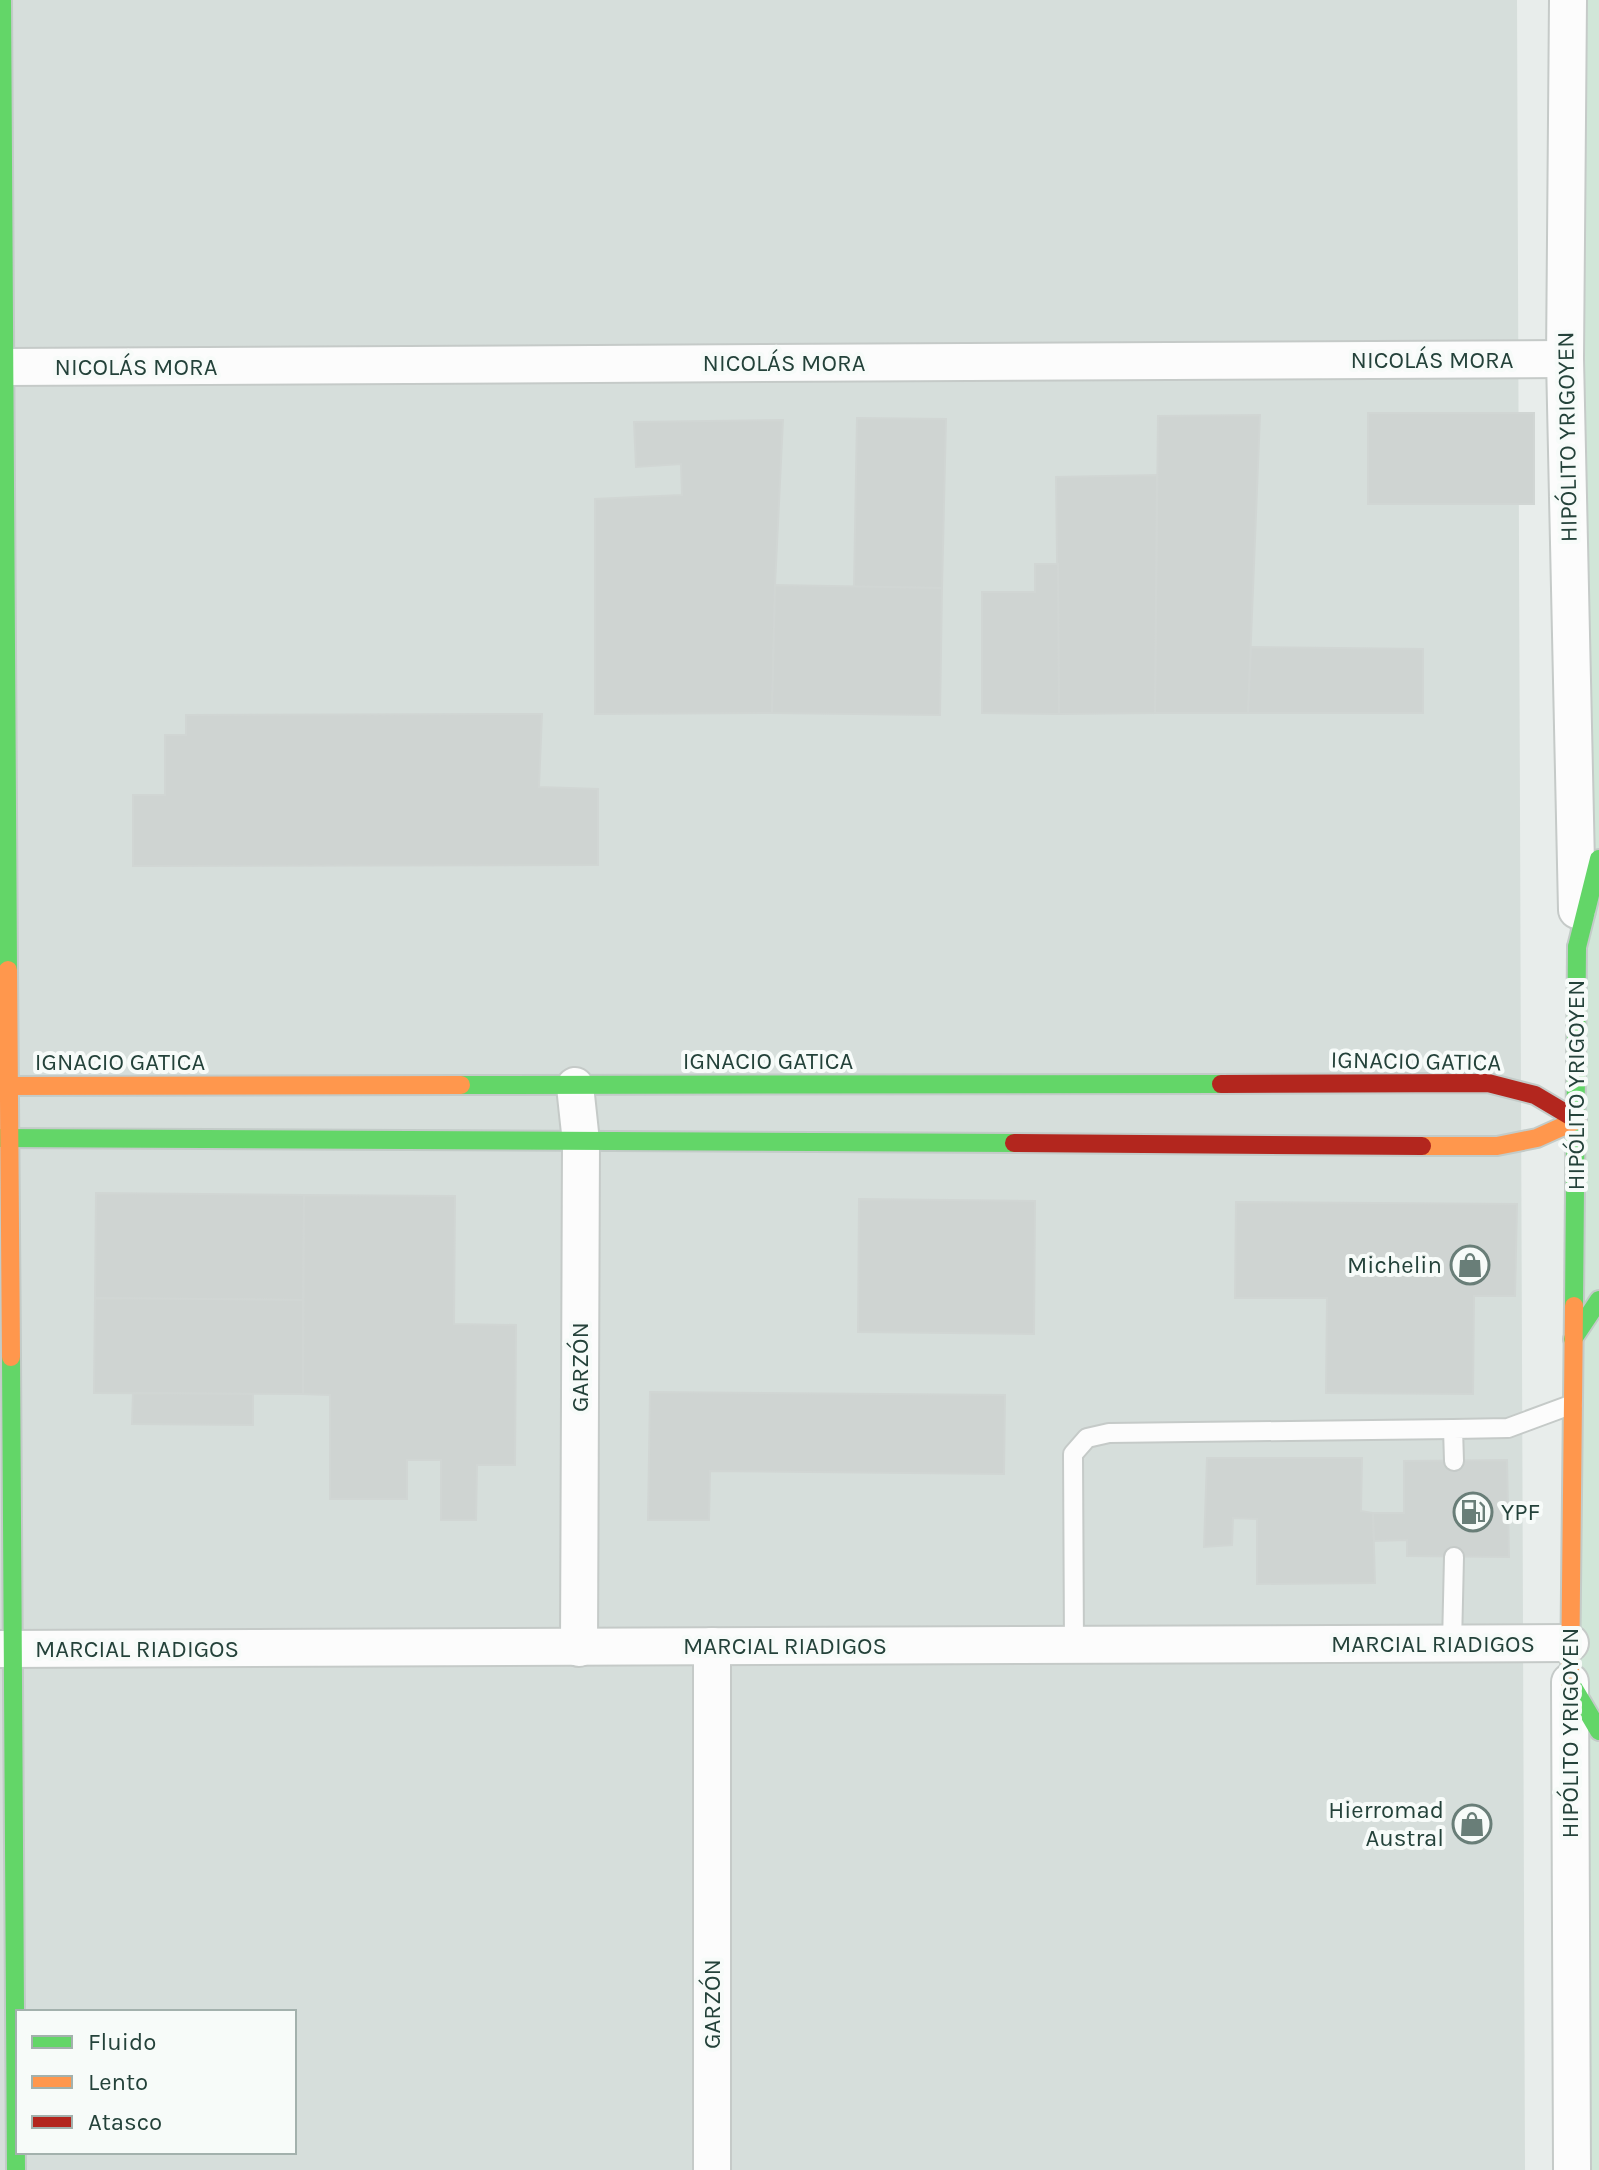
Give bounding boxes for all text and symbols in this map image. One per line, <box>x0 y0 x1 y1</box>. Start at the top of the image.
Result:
street label: HIPÓLITO YRIGOYEN <box>1551 331 1583 543</box>
street label: NICOLÁS MORA <box>1351 345 1514 374</box>
street label: NICOLÁS MORA <box>703 348 866 377</box>
street label: NICOLÁS MORA <box>55 352 218 381</box>
street label: HIPÓLITO YRIGOYEN <box>1562 980 1590 1190</box>
street label: IGNACIO GATICA <box>1331 1046 1502 1076</box>
street label: IGNACIO GATICA <box>683 1047 853 1075</box>
street label: IGNACIO GATICA <box>35 1048 205 1076</box>
shop icon: Michelin <box>1449 1244 1491 1286</box>
place label: Michelin <box>1347 1251 1442 1279</box>
street label: GARZÓN <box>566 1322 594 1412</box>
fuel station icon: YPF <box>1452 1491 1494 1533</box>
place label: YPF <box>1501 1498 1540 1526</box>
street label: HIPÓLITO YRIGOYEN <box>1556 1628 1584 1838</box>
street label: MARCIAL RIADIGOS <box>1331 1630 1535 1658</box>
street label: MARCIAL RIADIGOS <box>683 1632 887 1660</box>
street label: MARCIAL RIADIGOS <box>35 1635 239 1663</box>
place label: Hierromad Austral <box>1328 1796 1444 1852</box>
shop icon: Hierromad Austral <box>1451 1803 1493 1845</box>
street label: GARZÓN <box>698 1959 726 2049</box>
legend <box>16 2010 296 2154</box>
text: Fluido <box>88 2028 156 2056</box>
text: Lento <box>88 2068 148 2096</box>
text: Atasco <box>88 2108 162 2136</box>

